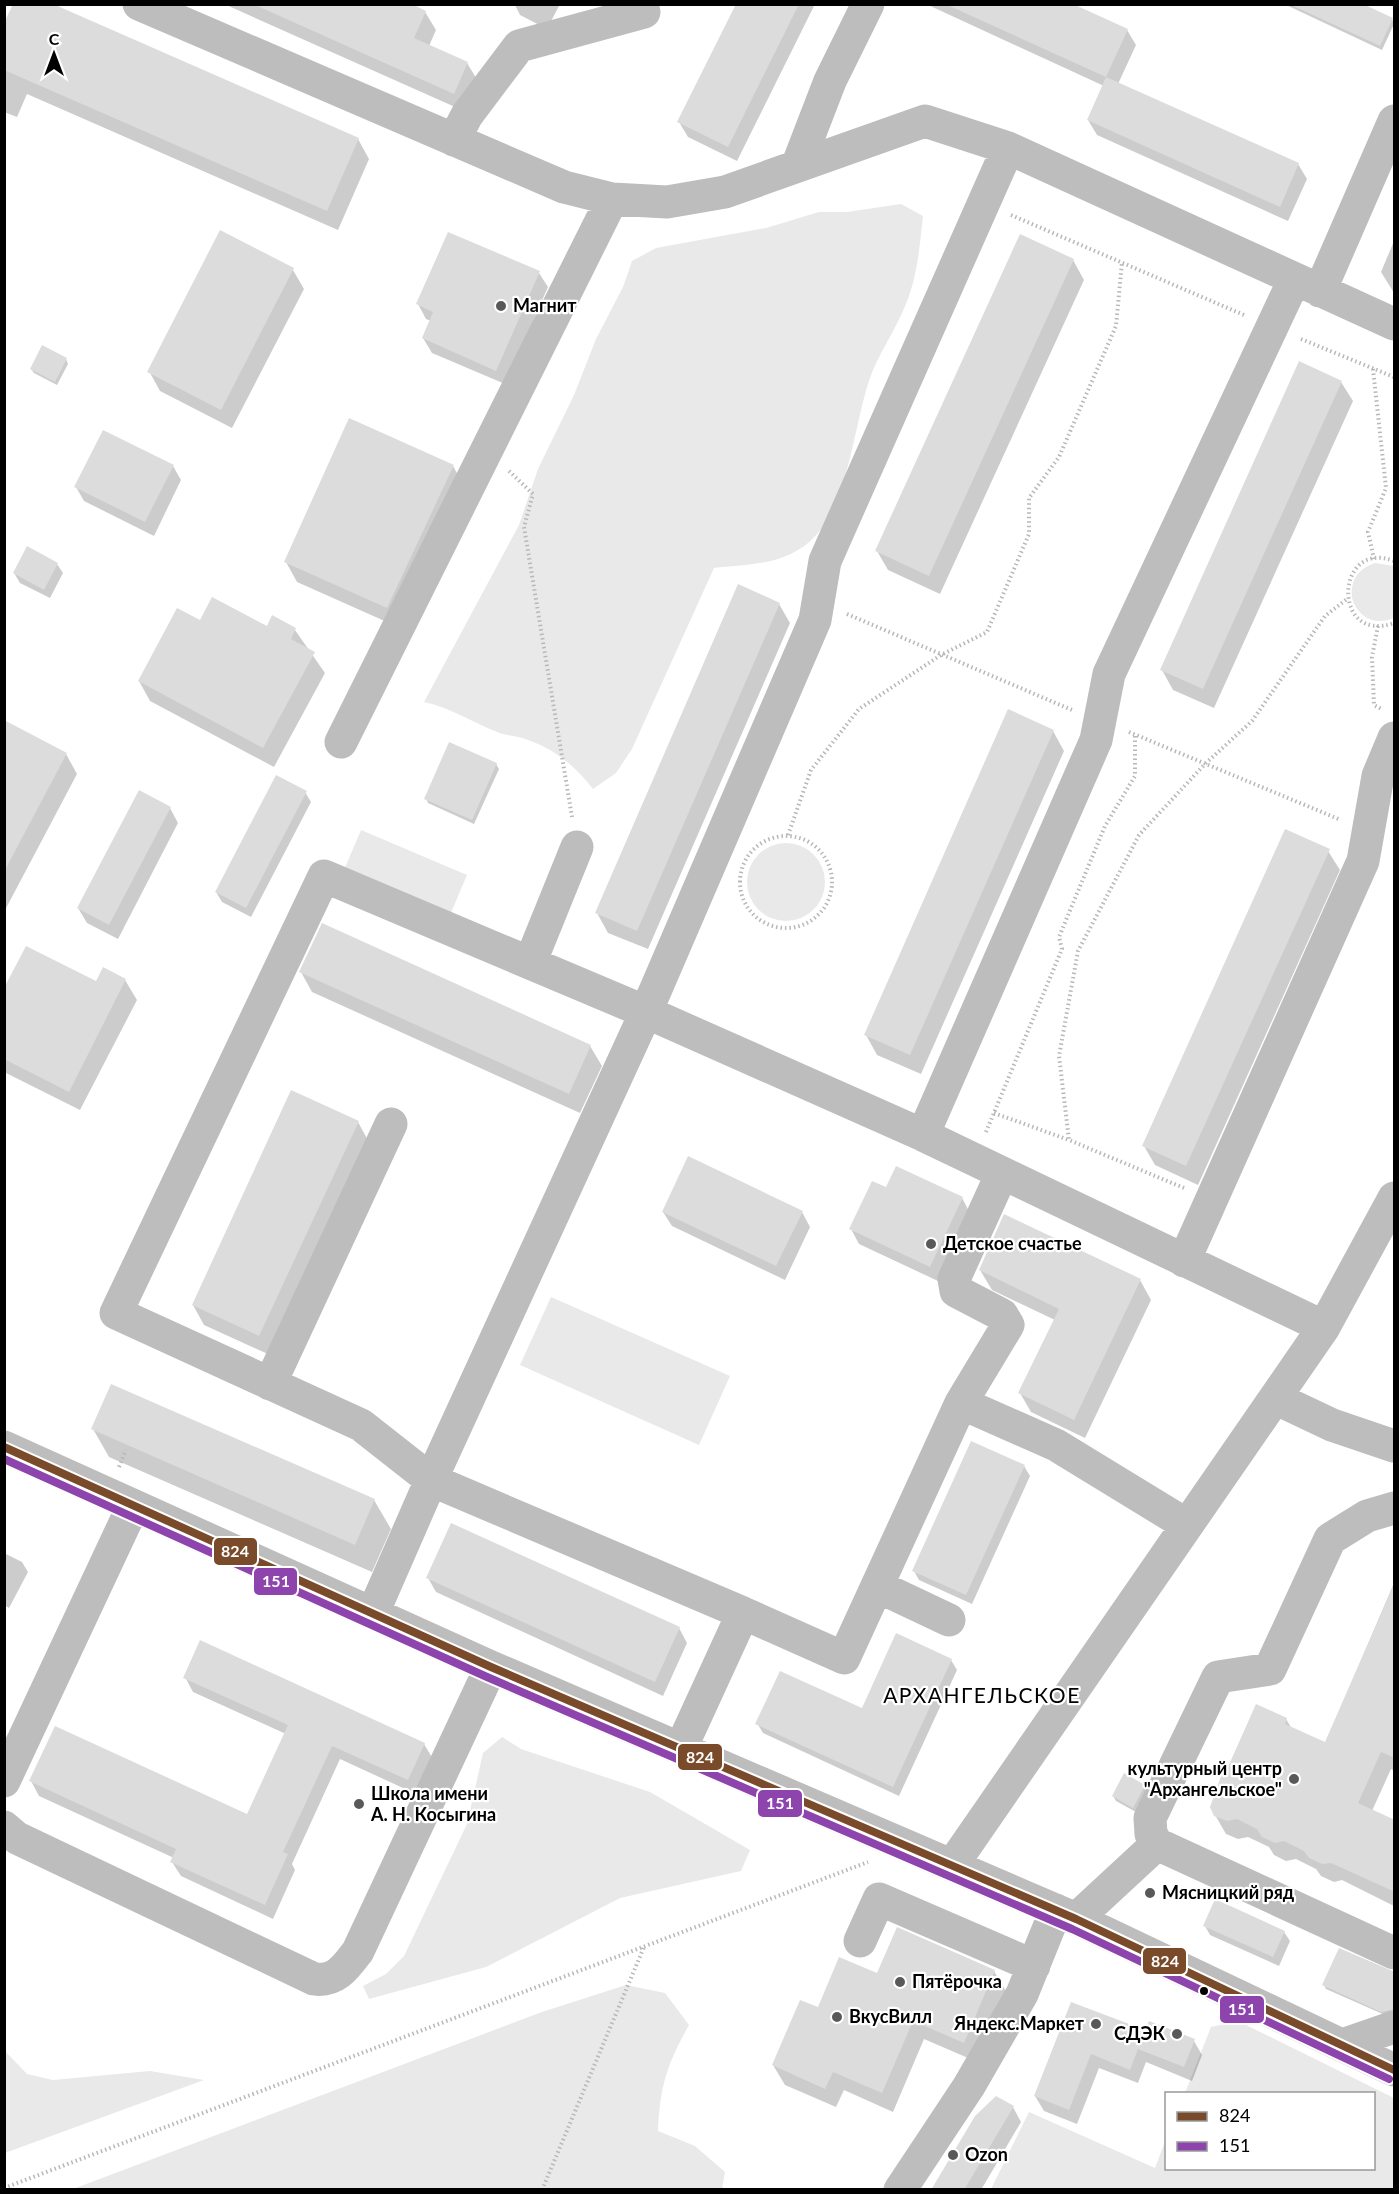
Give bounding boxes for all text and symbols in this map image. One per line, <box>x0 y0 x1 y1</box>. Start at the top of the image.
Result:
north arrow <box>24 24 84 84</box>
text: С <box>49 29 60 48</box>
place label: Магнит <box>513 294 577 316</box>
marker: Магнит <box>494 299 508 313</box>
place label: Детское счастье <box>943 1232 1082 1254</box>
marker: Детское счастье <box>924 1237 938 1251</box>
line badge: 824 <box>213 1537 258 1566</box>
text: 824 <box>221 1541 249 1560</box>
line badge: 151 <box>253 1567 298 1596</box>
text: 151 <box>262 1571 290 1590</box>
district label: АРХАНГЕЛЬСКОЕ <box>883 1682 1081 1707</box>
line badge: 824 <box>677 1743 723 1771</box>
text: 824 <box>686 1747 714 1766</box>
place label: культурный центр "Архангельское" <box>1128 1757 1282 1800</box>
marker: культурный центр "Архангельское" <box>1287 1772 1301 1786</box>
place label: Школа имени А. Н. Косыгина <box>370 1782 496 1825</box>
line badge: 151 <box>757 1789 803 1818</box>
text: 151 <box>766 1793 794 1812</box>
marker: Школа имени А. Н. Косыгина <box>352 1797 366 1811</box>
place label: Мясницкий ряд <box>1162 1881 1295 1903</box>
marker: Мясницкий ряд <box>1143 1886 1157 1900</box>
line badge: 824 <box>1142 1947 1187 1975</box>
text: 824 <box>1151 1951 1179 1970</box>
place label: Пятёрочка <box>912 1970 1002 1992</box>
marker: Пятёрочка <box>893 1975 907 1989</box>
unlabelled marker <box>1198 1985 1210 1997</box>
line badge: 151 <box>1219 1995 1265 2024</box>
text: 151 <box>1228 1999 1256 2018</box>
place label: ВкусВилл <box>849 2005 932 2027</box>
marker: ВкусВилл <box>830 2010 844 2024</box>
place label: Яндекс.Маркет <box>953 2012 1085 2034</box>
marker: Яндекс.Маркет <box>1089 2017 1103 2031</box>
place label: СДЭК <box>1114 2022 1165 2044</box>
marker: СДЭК <box>1170 2027 1184 2041</box>
legend <box>1165 2092 1375 2170</box>
text: 824 <box>1219 2104 1250 2126</box>
text: 151 <box>1219 2134 1250 2156</box>
place label: Ozon <box>965 2143 1008 2165</box>
marker: Ozon <box>946 2148 960 2162</box>

